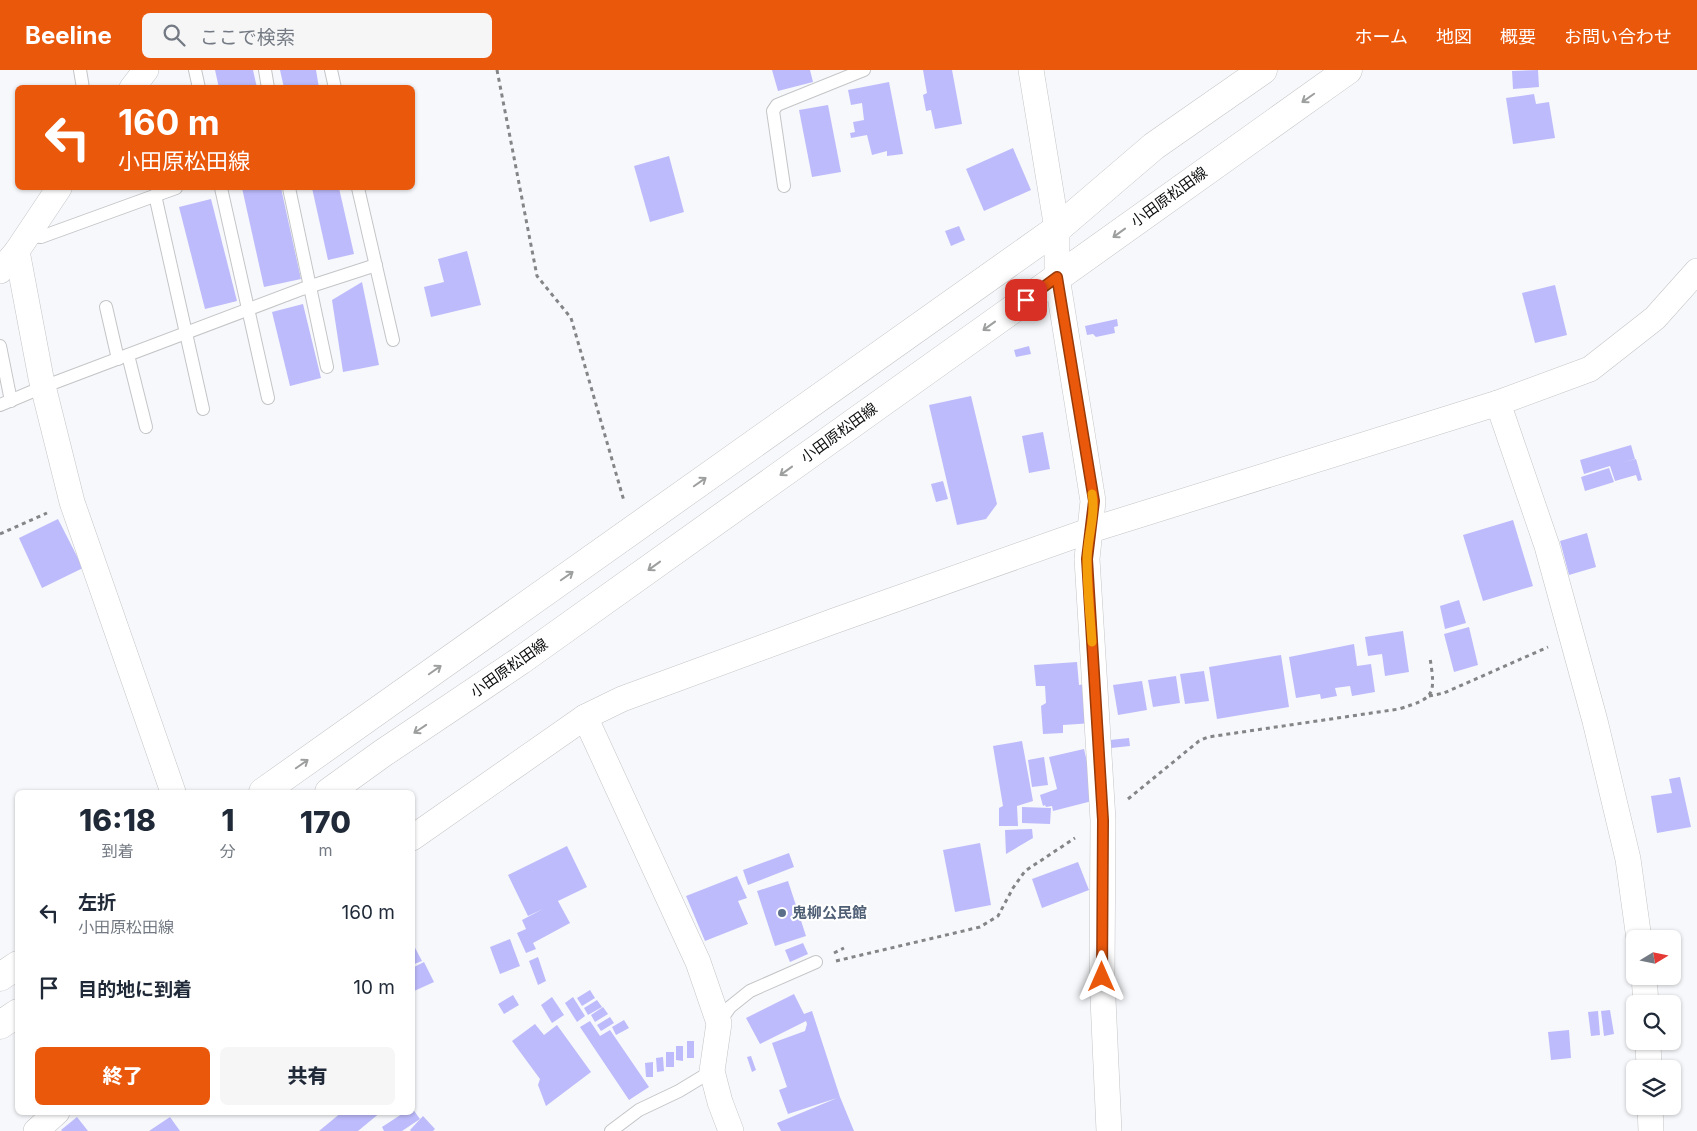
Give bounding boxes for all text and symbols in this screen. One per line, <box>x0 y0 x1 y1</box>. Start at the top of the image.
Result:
search box <box>142 13 492 58</box>
text: Beeline <box>25 21 112 50</box>
icon: search <box>160 21 188 49</box>
text: ここで検索 <box>200 26 295 49</box>
text: ホーム <box>1355 26 1408 47</box>
text: 地図 <box>1436 26 1472 47</box>
text: 概要 <box>1500 26 1536 47</box>
text: お問い合わせ <box>1564 26 1672 47</box>
one-way arrow <box>1301 93 1315 103</box>
text: 160 m <box>118 101 220 143</box>
icon: left <box>35 105 100 170</box>
text: 小田原松田線 <box>118 148 250 174</box>
street label: 小田原松田線 <box>1127 162 1211 231</box>
one-way arrow <box>1112 228 1126 238</box>
pin <box>1005 279 1047 321</box>
icon: arrive <box>1012 286 1040 314</box>
one-way arrow <box>982 321 996 331</box>
street label: 小田原松田線 <box>797 398 881 467</box>
one-way arrow <box>779 466 793 476</box>
one-way arrow <box>693 477 707 487</box>
one-way arrow <box>647 561 661 571</box>
one-way arrow <box>560 571 574 581</box>
street label: 小田原松田線 <box>466 634 551 701</box>
one-way arrow <box>428 665 442 675</box>
one-way arrow <box>413 724 427 734</box>
one-way arrow <box>295 759 309 769</box>
text: 16:18 <box>79 802 156 838</box>
text: 1 <box>221 802 234 838</box>
text: 170 <box>300 804 351 840</box>
text: m <box>318 840 332 860</box>
text: 到着 <box>101 841 133 861</box>
text: 分 <box>220 841 236 861</box>
text: 左折 <box>78 891 116 914</box>
icon: left <box>35 899 63 927</box>
text: 160 m <box>342 901 395 924</box>
place label: 鬼柳公民館 <box>792 903 867 922</box>
marker: 鬼柳公民館 <box>776 907 788 919</box>
text: 小田原松田線 <box>78 917 174 937</box>
north arrow <box>1626 930 1681 985</box>
map controls <box>1626 930 1681 1115</box>
position arrow <box>1075 950 1127 1002</box>
icon: arrive <box>35 974 63 1002</box>
text: 10 m <box>353 976 395 999</box>
text: 目的地に到着 <box>78 978 192 1001</box>
button: search <box>1626 995 1681 1050</box>
button: 終了 <box>35 1047 210 1105</box>
button: 共有 <box>220 1047 395 1105</box>
button: layers <box>1626 1060 1681 1115</box>

